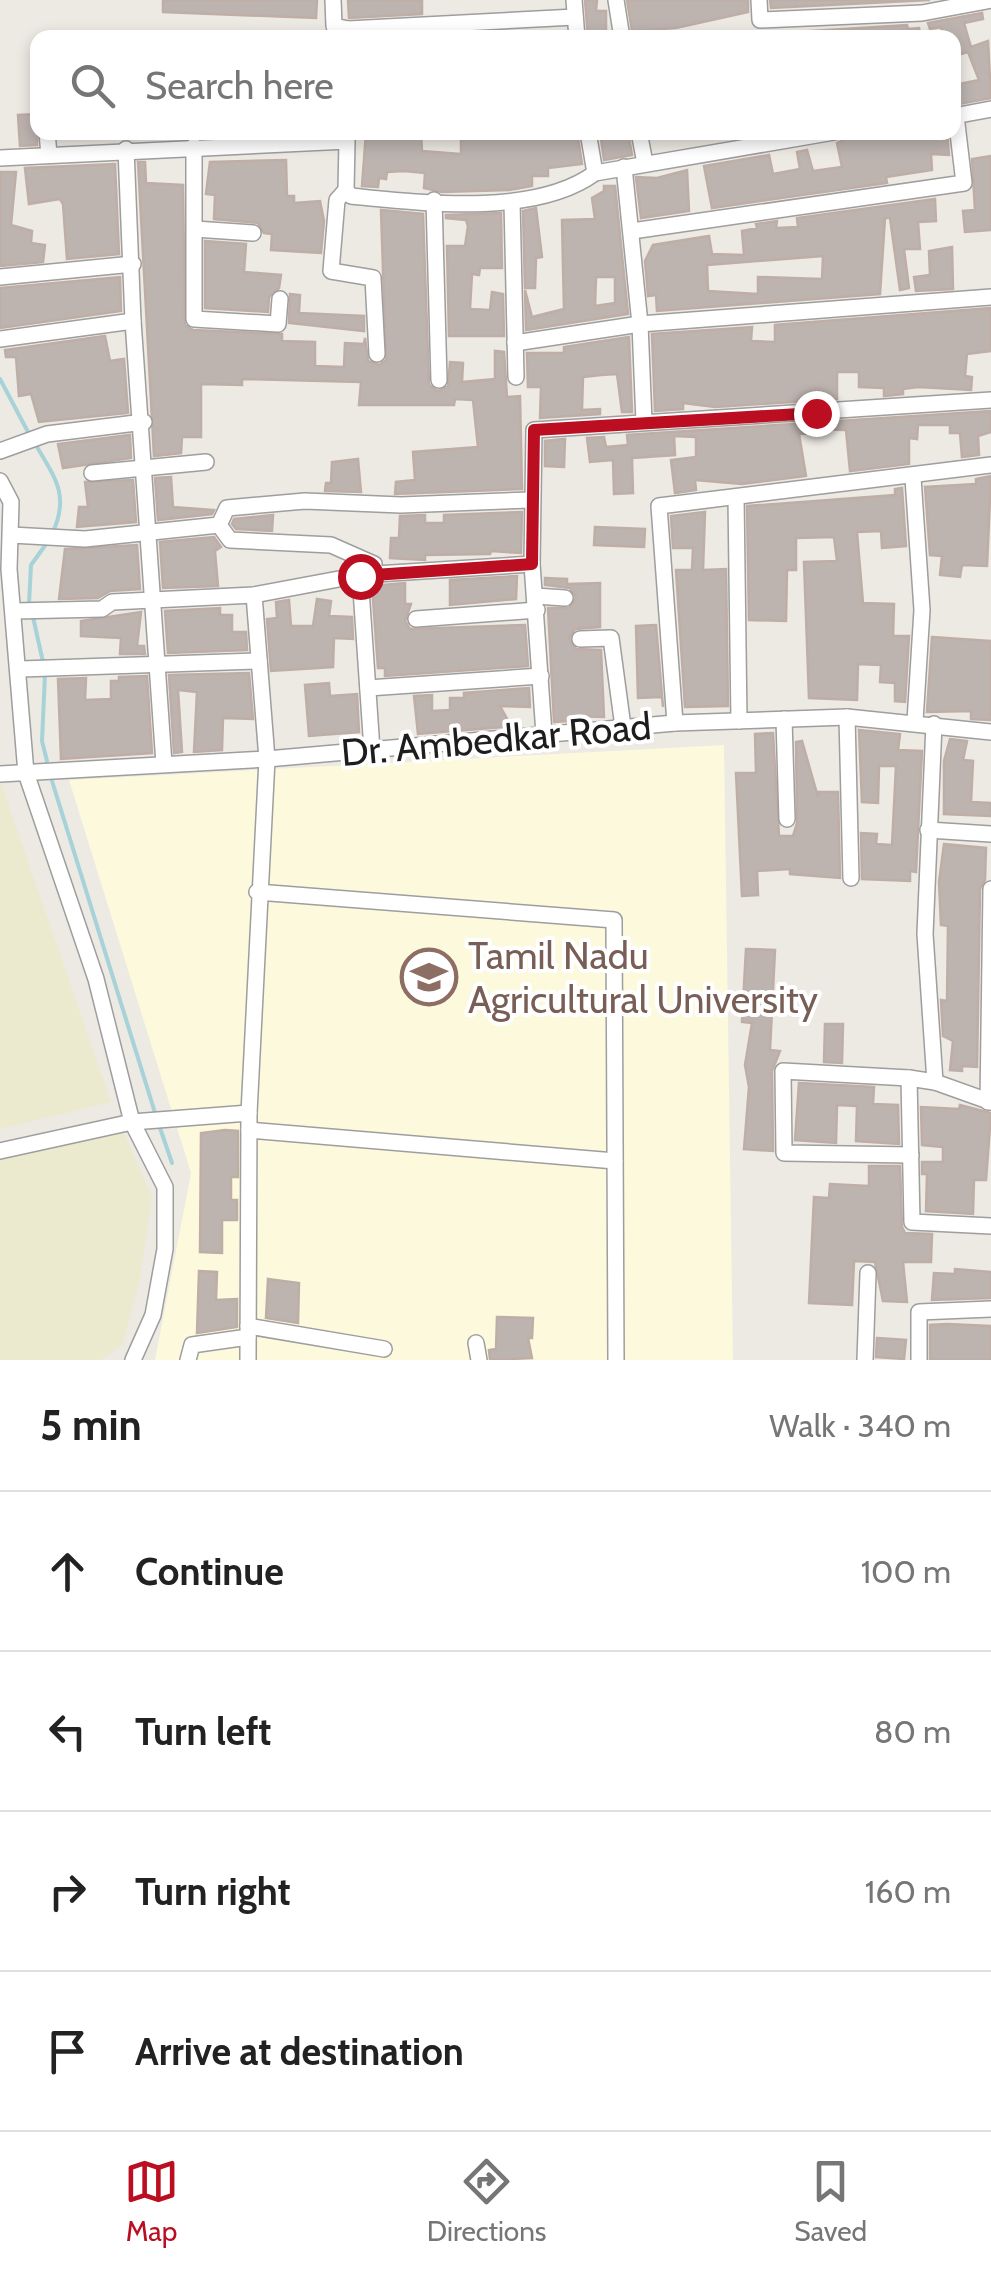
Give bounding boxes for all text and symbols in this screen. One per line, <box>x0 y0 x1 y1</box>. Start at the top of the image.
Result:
search box <box>30 30 961 140</box>
icon: search <box>65 58 120 113</box>
text: Search here <box>145 62 334 109</box>
route end <box>794 391 840 437</box>
route start <box>338 554 384 600</box>
street label: Dr. Ambedkar Road <box>339 702 653 776</box>
place label: Tamil Nadu Agricultural University <box>468 932 818 1023</box>
school or university icon: Tamil Nadu Agricultural University <box>399 947 459 1007</box>
text: 5 min <box>40 1399 142 1451</box>
text: Walk · 340 m <box>769 1406 951 1445</box>
icon: ahead <box>40 1544 95 1599</box>
text: Continue <box>135 1548 284 1595</box>
text: 100 m <box>861 1552 951 1591</box>
icon: left <box>40 1704 95 1759</box>
text: Turn left <box>135 1708 271 1755</box>
text: 80 m <box>874 1712 951 1751</box>
icon: right <box>40 1864 95 1919</box>
text: Turn right <box>135 1868 291 1915</box>
text: 160 m <box>865 1872 951 1911</box>
icon: arrive <box>40 2024 95 2079</box>
text: Arrive at destination <box>135 2028 464 2075</box>
tab: Map <box>124 2154 179 2248</box>
tab: Directions <box>427 2154 546 2248</box>
tab: Saved <box>794 2154 867 2248</box>

